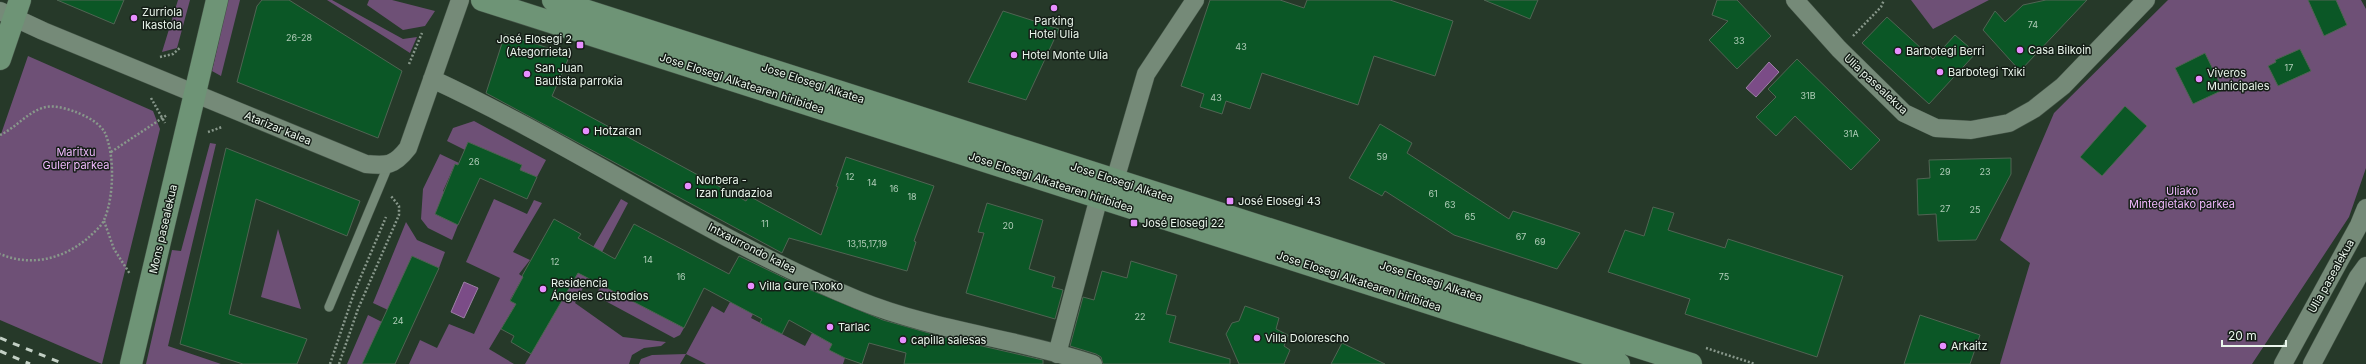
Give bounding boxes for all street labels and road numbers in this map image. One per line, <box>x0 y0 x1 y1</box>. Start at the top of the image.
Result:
street label: Jose Elosegi Alkatearen hiribidea <box>658 50 826 116</box>
street label: Ulia pasealekua <box>1841 51 1911 117</box>
street label: Jose Elosegi Alkatea <box>760 60 866 106</box>
street label: Atarizar kalea <box>242 108 314 148</box>
street label: Jose Elosegi Alkatearen hiribidea <box>967 149 1135 215</box>
street label: Jose Elosegi Alkatea <box>1069 159 1175 205</box>
street label: Mons pasealekua <box>146 183 180 275</box>
street label: Intxaurrondo kalea <box>706 220 798 276</box>
street label: Ulia pasealekua <box>2305 237 2357 315</box>
street label: Jose Elosegi Alkatearen hiribidea <box>1275 248 1443 314</box>
street label: Jose Elosegi Alkatea <box>1378 258 1484 304</box>

